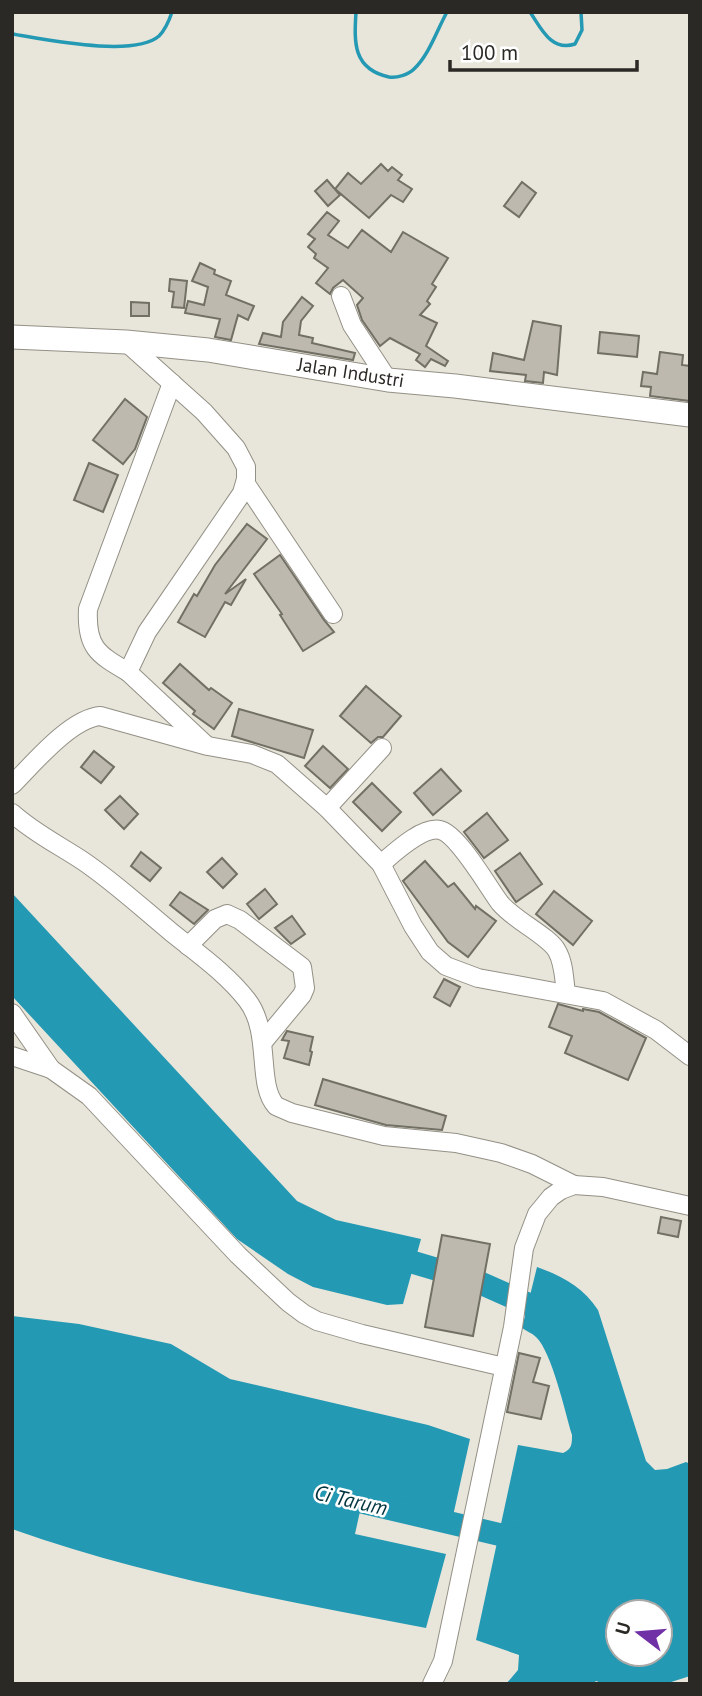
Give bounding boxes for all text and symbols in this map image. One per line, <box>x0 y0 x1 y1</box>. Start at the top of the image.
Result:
scale bar <box>450 28 637 72</box>
text: 100 m <box>461 39 518 66</box>
street label: Jalan Industri <box>295 352 406 392</box>
water label: Ci Tarum <box>312 1479 390 1521</box>
north arrow <box>604 1598 674 1668</box>
text: U <box>609 1619 636 1637</box>

